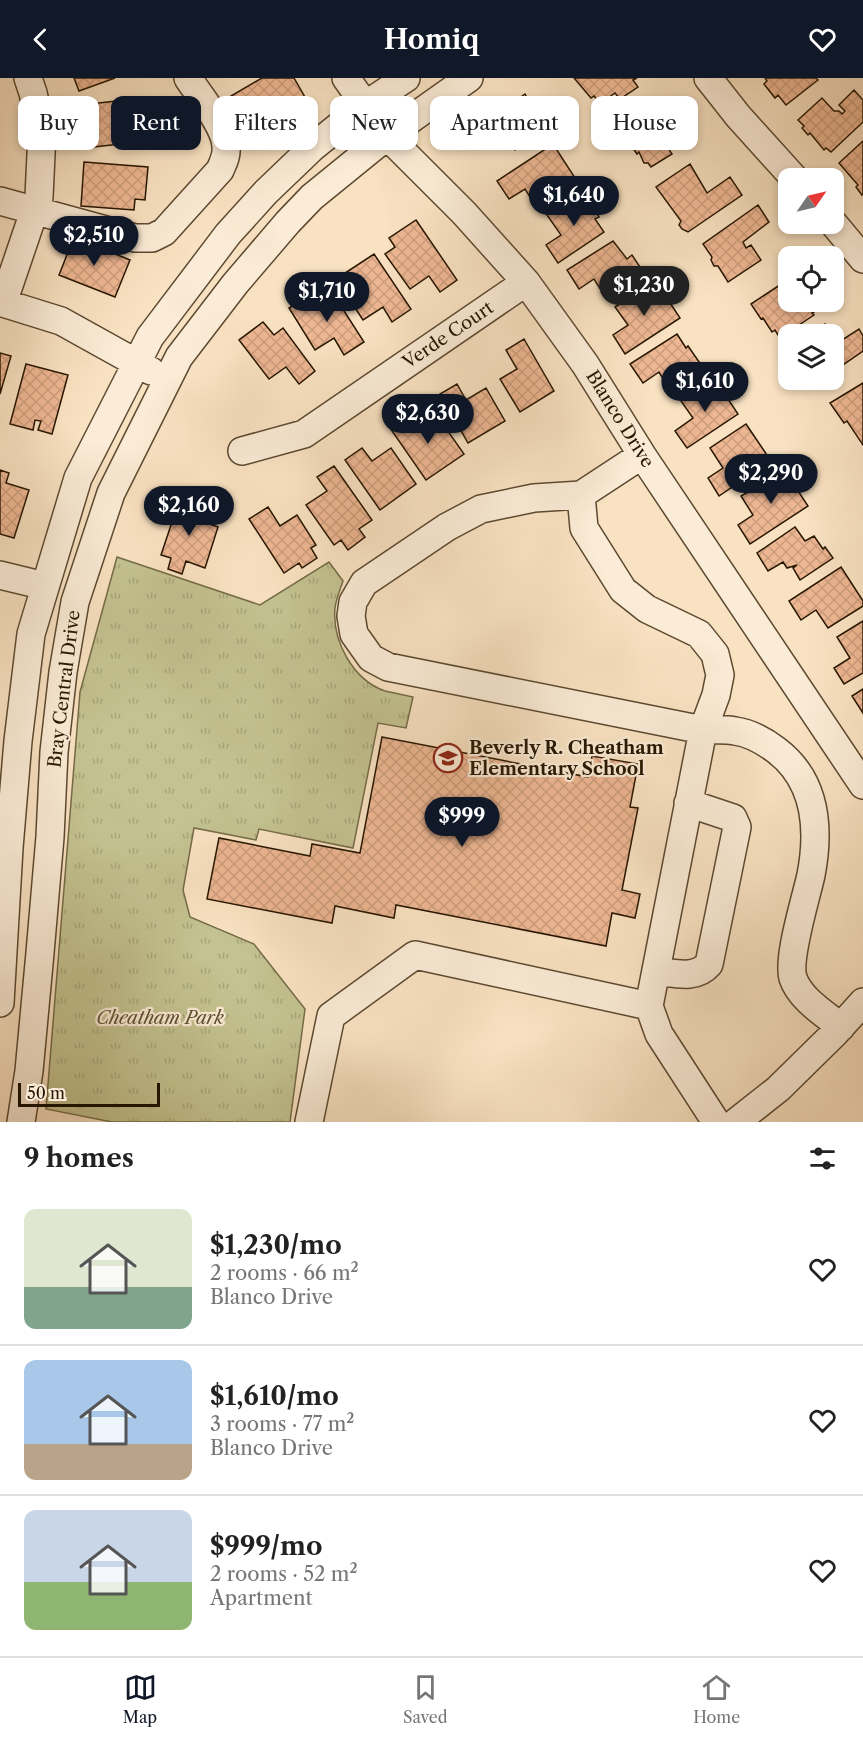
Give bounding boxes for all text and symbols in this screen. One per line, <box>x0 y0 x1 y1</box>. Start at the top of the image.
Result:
icon: back <box>24 23 57 56</box>
text: Homiq <box>384 23 479 56</box>
icon: heart <box>806 23 839 56</box>
chip: Buy <box>18 96 99 150</box>
chip: Rent <box>111 96 201 150</box>
chip: Filters <box>213 96 318 150</box>
chip: New <box>330 96 418 150</box>
chip: Apartment <box>430 96 579 150</box>
chip: House <box>591 96 698 150</box>
north arrow <box>778 168 844 234</box>
map controls <box>778 168 844 390</box>
pin: $1,640 <box>525 176 623 227</box>
text: $1,640 <box>543 183 605 207</box>
pin: $2,510 <box>45 216 143 267</box>
text: $2,510 <box>63 223 125 247</box>
button: locate <box>778 246 844 312</box>
pin: $1,230 <box>595 266 693 317</box>
pin: $1,710 <box>278 272 376 323</box>
text: $1,230 <box>613 273 675 297</box>
text: $1,710 <box>298 279 356 303</box>
street label: Verde Court <box>398 296 498 374</box>
button: layers <box>778 324 844 390</box>
pin: $1,610 <box>656 362 754 413</box>
street label: Blanco Drive <box>581 366 659 472</box>
text: $1,610 <box>675 369 735 393</box>
pin: $2,630 <box>379 394 477 445</box>
text: $2,630 <box>396 401 460 425</box>
pin: $2,290 <box>722 454 820 505</box>
text: $2,290 <box>739 461 803 485</box>
pin: $2,160 <box>140 486 238 537</box>
text: $2,160 <box>158 493 220 517</box>
street label: Bray Central Drive <box>43 609 85 769</box>
place label: Beverly R. Cheatham Elementary School <box>469 737 664 780</box>
school or university icon: Beverly R. Cheatham Elementary School <box>432 742 464 774</box>
pin: $999 <box>426 797 498 848</box>
text: $999 <box>439 804 485 828</box>
park label: Cheatham Park <box>96 1007 224 1029</box>
scale bar <box>18 1080 160 1108</box>
text: 50 m <box>27 1083 65 1103</box>
text: 9 homes <box>24 1142 134 1174</box>
icon: filters <box>806 1142 839 1175</box>
text: $1,230/mo <box>210 1229 342 1261</box>
icon: home <box>72 1233 144 1305</box>
icon: heart <box>806 1253 839 1286</box>
text: 2 rooms · 66 m² <box>210 1261 359 1285</box>
text: Blanco Drive <box>210 1285 333 1309</box>
text: $1,610/mo <box>210 1380 339 1412</box>
icon: home <box>72 1384 144 1456</box>
icon: heart <box>806 1404 839 1437</box>
text: 3 rooms · 77 m² <box>210 1412 354 1436</box>
text: Blanco Drive <box>210 1436 333 1460</box>
text: $999/mo <box>210 1530 323 1562</box>
icon: home <box>72 1534 144 1606</box>
icon: heart <box>806 1554 839 1587</box>
text: 2 rooms · 52 m² <box>210 1562 358 1586</box>
text: Apartment <box>210 1586 313 1610</box>
tab: Map <box>123 1671 157 1727</box>
tab: Saved <box>403 1671 447 1727</box>
tab: Home <box>693 1671 740 1727</box>

